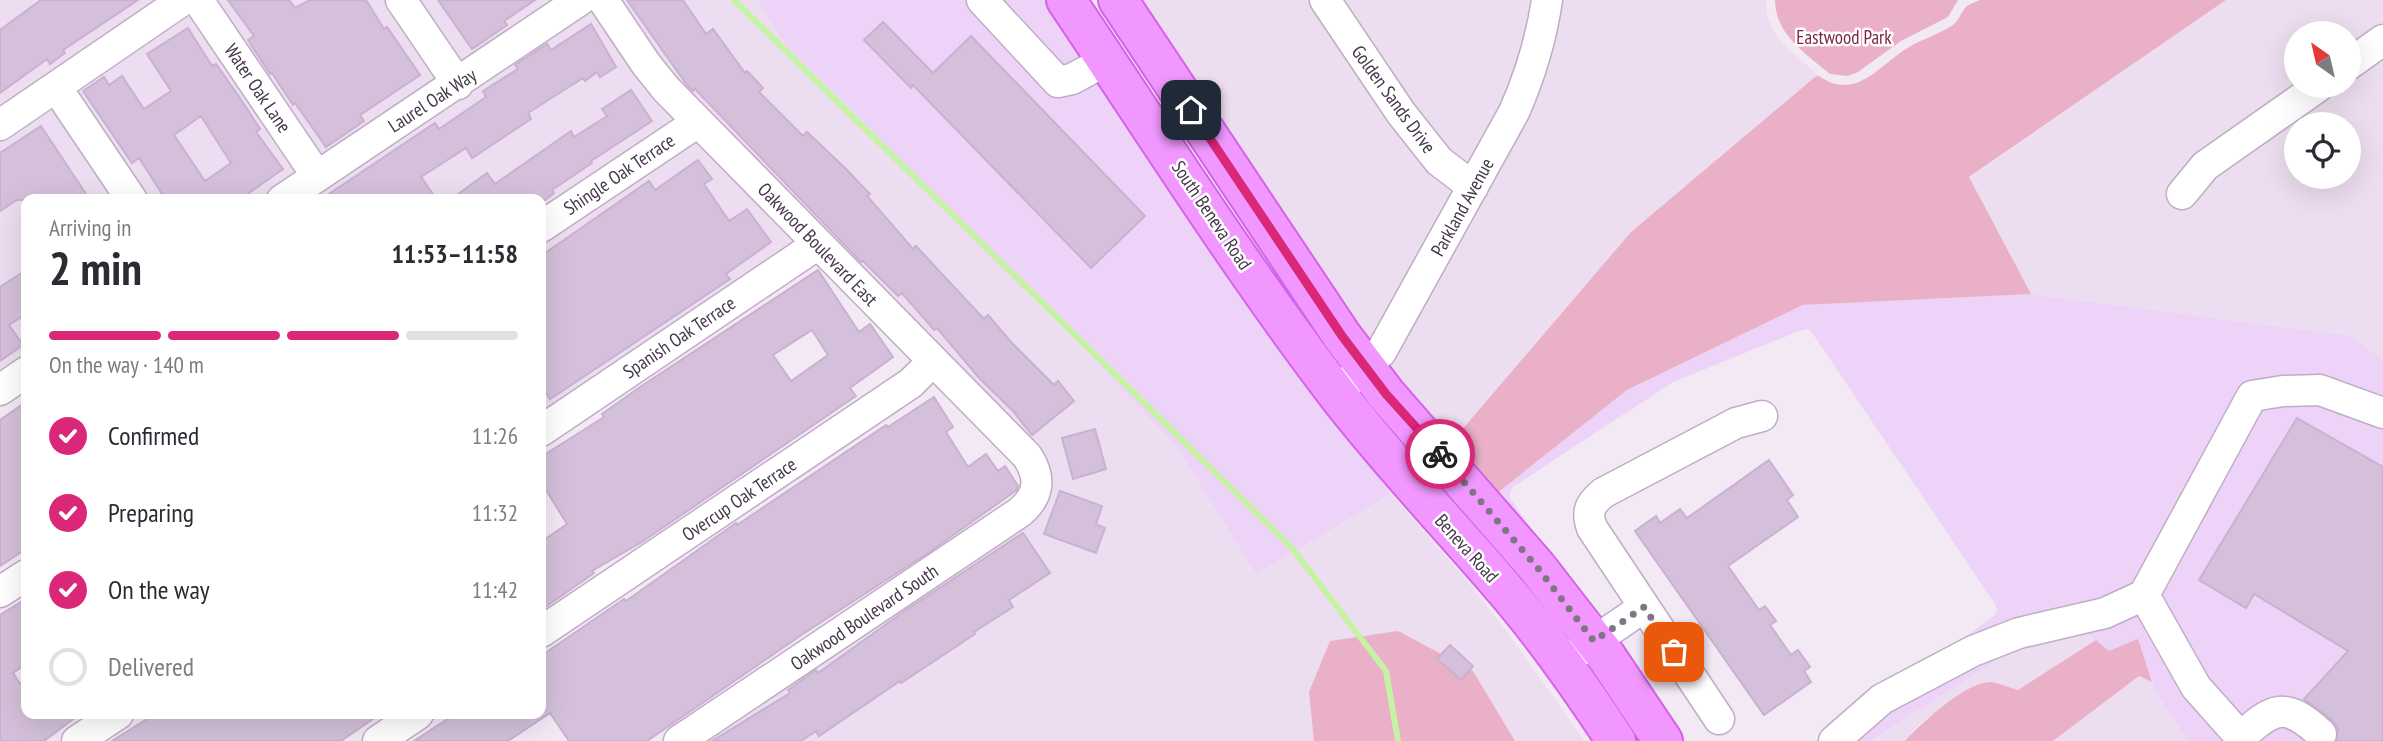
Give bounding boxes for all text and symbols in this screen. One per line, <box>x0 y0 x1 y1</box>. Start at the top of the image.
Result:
north arrow <box>2284 21 2361 98</box>
map controls <box>2284 21 2361 189</box>
park label: Eastwood Park <box>1796 25 1892 49</box>
street label: Water Oak Lane <box>219 39 297 137</box>
street label: Golden Sands Drive <box>1347 40 1441 158</box>
street label: Laurel Oak Way <box>383 62 481 137</box>
pin <box>1161 80 1221 140</box>
icon: home <box>1172 91 1210 129</box>
button: locate <box>2284 112 2361 189</box>
street label: Shingle Oak Terrace <box>559 128 679 220</box>
street label: Parkland Avenue <box>1425 154 1499 260</box>
street label: South Beneva Road <box>1167 156 1257 274</box>
street label: Oakwood Boulevard East <box>753 177 884 311</box>
text: Arriving in <box>49 213 131 242</box>
text: 11:53–11:58 <box>391 237 518 270</box>
text: 2 min <box>49 238 142 298</box>
street label: Spanish Oak Terrace <box>618 290 740 383</box>
text: On the way · 140 m <box>49 350 204 379</box>
icon: check <box>49 417 87 455</box>
text: Confirmed <box>108 419 199 452</box>
courier <box>1405 419 1475 489</box>
text: 11:26 <box>472 421 518 450</box>
icon: bike <box>1421 435 1459 473</box>
street label: Overcup Oak Terrace <box>677 452 801 546</box>
icon: check <box>49 494 87 532</box>
text: Preparing <box>108 496 194 529</box>
text: 11:32 <box>472 498 518 527</box>
street label: Beneva Road <box>1430 509 1504 587</box>
street label: Oakwood Boulevard South <box>786 559 942 675</box>
icon: check <box>49 571 87 609</box>
text: On the way <box>108 573 210 606</box>
text: 11:42 <box>472 575 518 604</box>
pin <box>1644 622 1704 682</box>
icon: bag <box>1655 633 1693 671</box>
text: Delivered <box>108 650 194 683</box>

